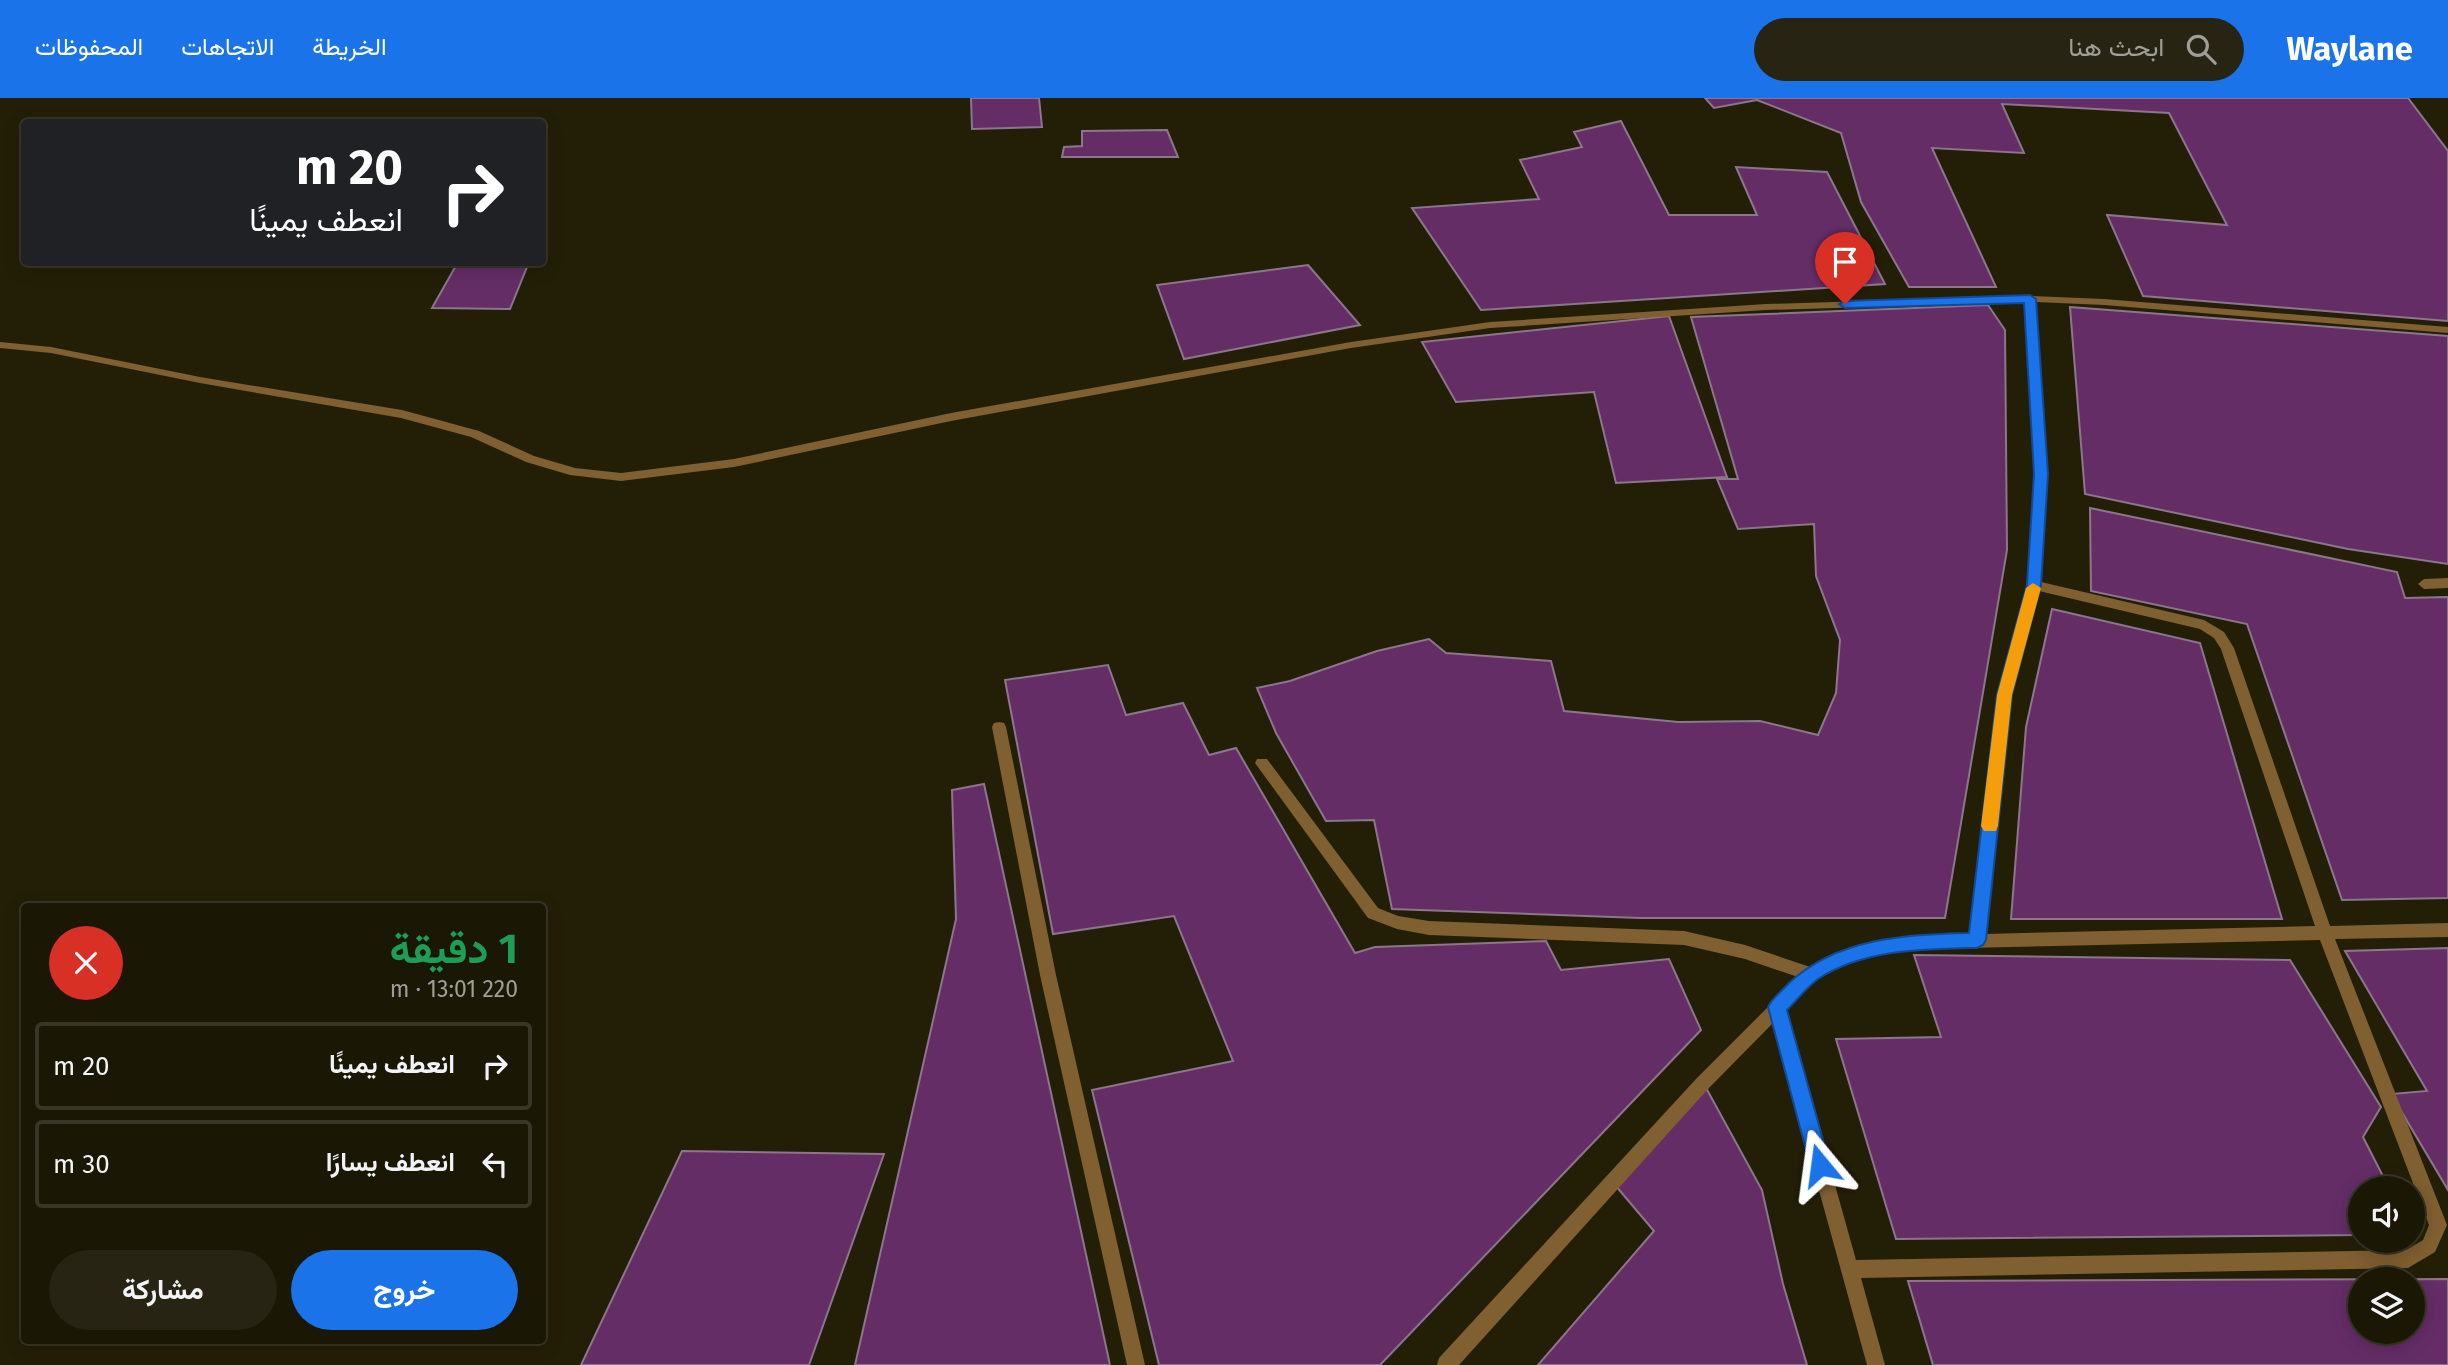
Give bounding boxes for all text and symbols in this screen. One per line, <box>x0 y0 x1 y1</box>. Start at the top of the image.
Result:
search box <box>1754 18 2244 81</box>
text: Waylane <box>2286 29 2413 69</box>
icon: search <box>2182 30 2220 68</box>
text: ابحث هنا <box>2068 32 2164 63</box>
text: المحفوظات <box>35 33 143 61</box>
text: الاتجاهات <box>181 33 274 61</box>
text: الخريطة <box>312 33 387 61</box>
text: 20 m <box>296 138 403 197</box>
icon: right <box>427 147 518 238</box>
text: انعطف يمينًا <box>249 201 403 239</box>
pin <box>1815 232 1875 304</box>
icon: arrive <box>1826 243 1864 281</box>
text: 1 دقيقة <box>390 924 518 974</box>
button: close <box>49 926 123 1000</box>
text: 220 m · 13:01 <box>390 975 518 1003</box>
icon: right <box>476 1047 514 1085</box>
text: انعطف يمينًا <box>329 1049 455 1080</box>
text: 20 m <box>53 1051 110 1082</box>
position arrow <box>1783 1128 1857 1202</box>
icon: left <box>476 1145 514 1183</box>
text: انعطف يسارًا <box>326 1147 455 1178</box>
text: 30 m <box>53 1149 110 1180</box>
map controls <box>2348 1176 2425 1344</box>
button: sound <box>2348 1176 2425 1253</box>
button: مشاركة <box>49 1250 277 1330</box>
button: خروج <box>291 1250 518 1330</box>
button: layers <box>2348 1267 2425 1344</box>

